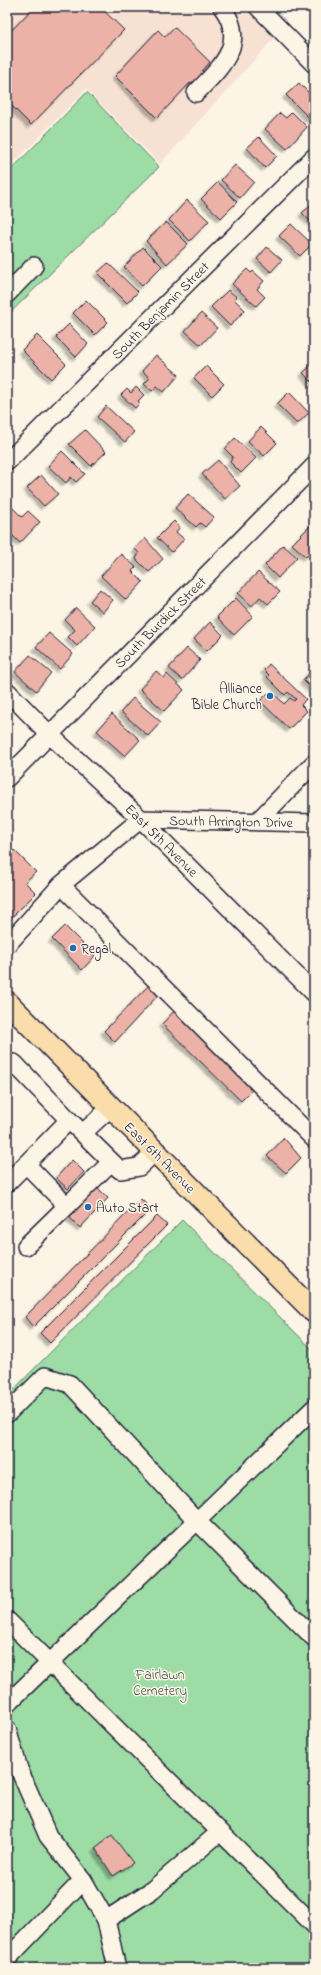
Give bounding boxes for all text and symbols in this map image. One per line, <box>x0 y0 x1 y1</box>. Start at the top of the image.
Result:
street label: South Benjamin Street <box>107 257 215 365</box>
street label: South Burdick Street <box>110 572 212 674</box>
place label: Alliance Bible Church <box>190 679 263 716</box>
marker: Alliance Bible Church <box>265 691 275 701</box>
street label: East 5th Avenue <box>120 800 203 883</box>
street label: South Arrington Drive <box>169 811 294 835</box>
place label: Regal <box>81 939 111 961</box>
marker: Regal <box>68 943 78 953</box>
street label: East 6th Avenue <box>118 1117 200 1199</box>
place label: Auto Start <box>96 1198 159 1219</box>
marker: Auto Start <box>83 1202 93 1212</box>
park label: Fairlawn Cemetery <box>133 1665 187 1703</box>

